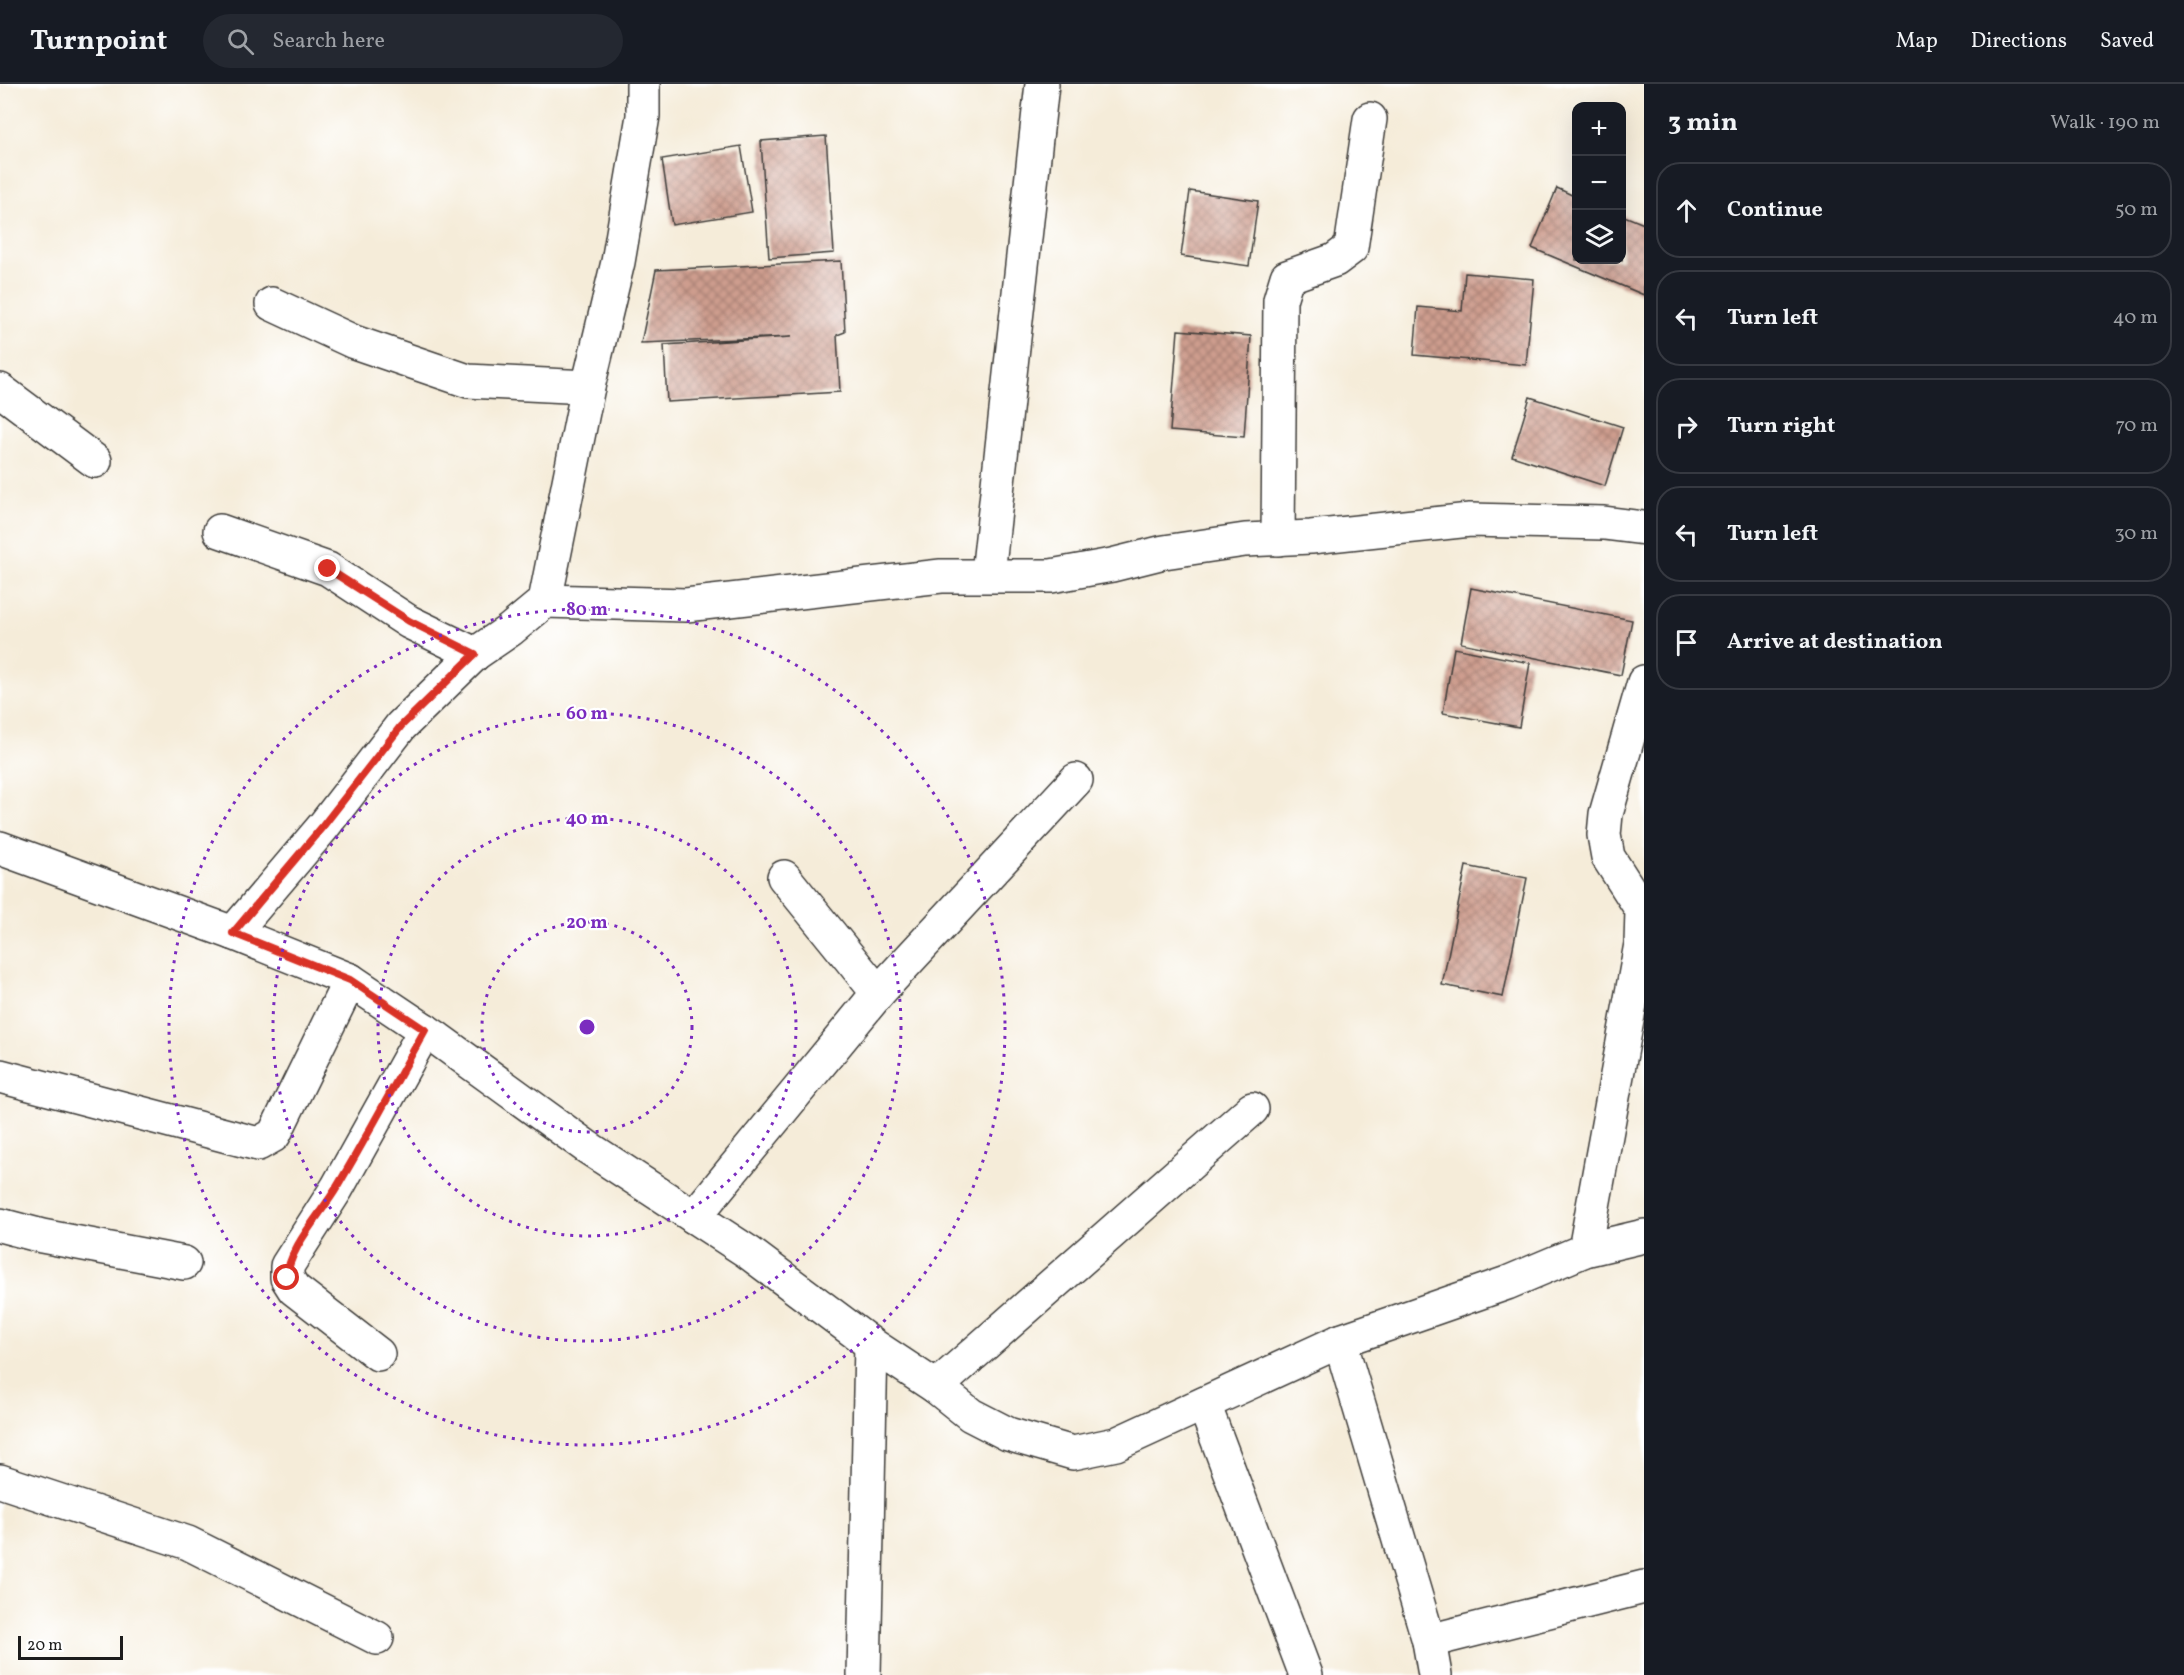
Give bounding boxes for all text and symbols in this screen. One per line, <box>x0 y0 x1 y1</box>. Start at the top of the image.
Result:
search box <box>203 14 623 68</box>
text: Turnpoint <box>30 22 167 61</box>
icon: search <box>224 25 257 58</box>
text: Search here <box>272 26 385 57</box>
text: Map <box>1896 27 1938 56</box>
text: Directions <box>1971 27 2067 56</box>
text: Saved <box>2100 27 2154 56</box>
map controls <box>1572 102 1626 264</box>
button: + <box>1572 102 1626 156</box>
text: 3 min <box>1668 105 1738 141</box>
text: Walk · 190 m <box>2050 109 2160 137</box>
button: − <box>1572 156 1626 210</box>
icon: ahead <box>1670 194 1703 227</box>
text: Continue <box>1727 195 1823 226</box>
text: 50 m <box>2115 196 2158 224</box>
button: layers <box>1572 210 1626 264</box>
icon: left <box>1670 302 1703 335</box>
text: Turn left <box>1727 303 1818 334</box>
text: 40 m <box>2113 304 2158 332</box>
icon: right <box>1670 410 1703 443</box>
text: Turn right <box>1727 411 1835 442</box>
text: 70 m <box>2115 412 2158 440</box>
icon: left <box>1670 518 1703 551</box>
text: Turn left <box>1727 519 1818 550</box>
text: 30 m <box>2114 520 2158 548</box>
route end <box>314 555 340 581</box>
text: 80 m <box>566 598 608 623</box>
icon: arrive <box>1670 626 1703 659</box>
text: Arrive at destination <box>1727 627 1943 658</box>
text: 60 m <box>566 702 608 727</box>
text: 40 m <box>566 807 608 832</box>
text: 20 m <box>566 911 608 936</box>
centre of rings <box>577 1017 597 1037</box>
route start <box>273 1264 299 1290</box>
scale bar <box>18 1633 123 1660</box>
text: 20 m <box>27 1635 62 1657</box>

